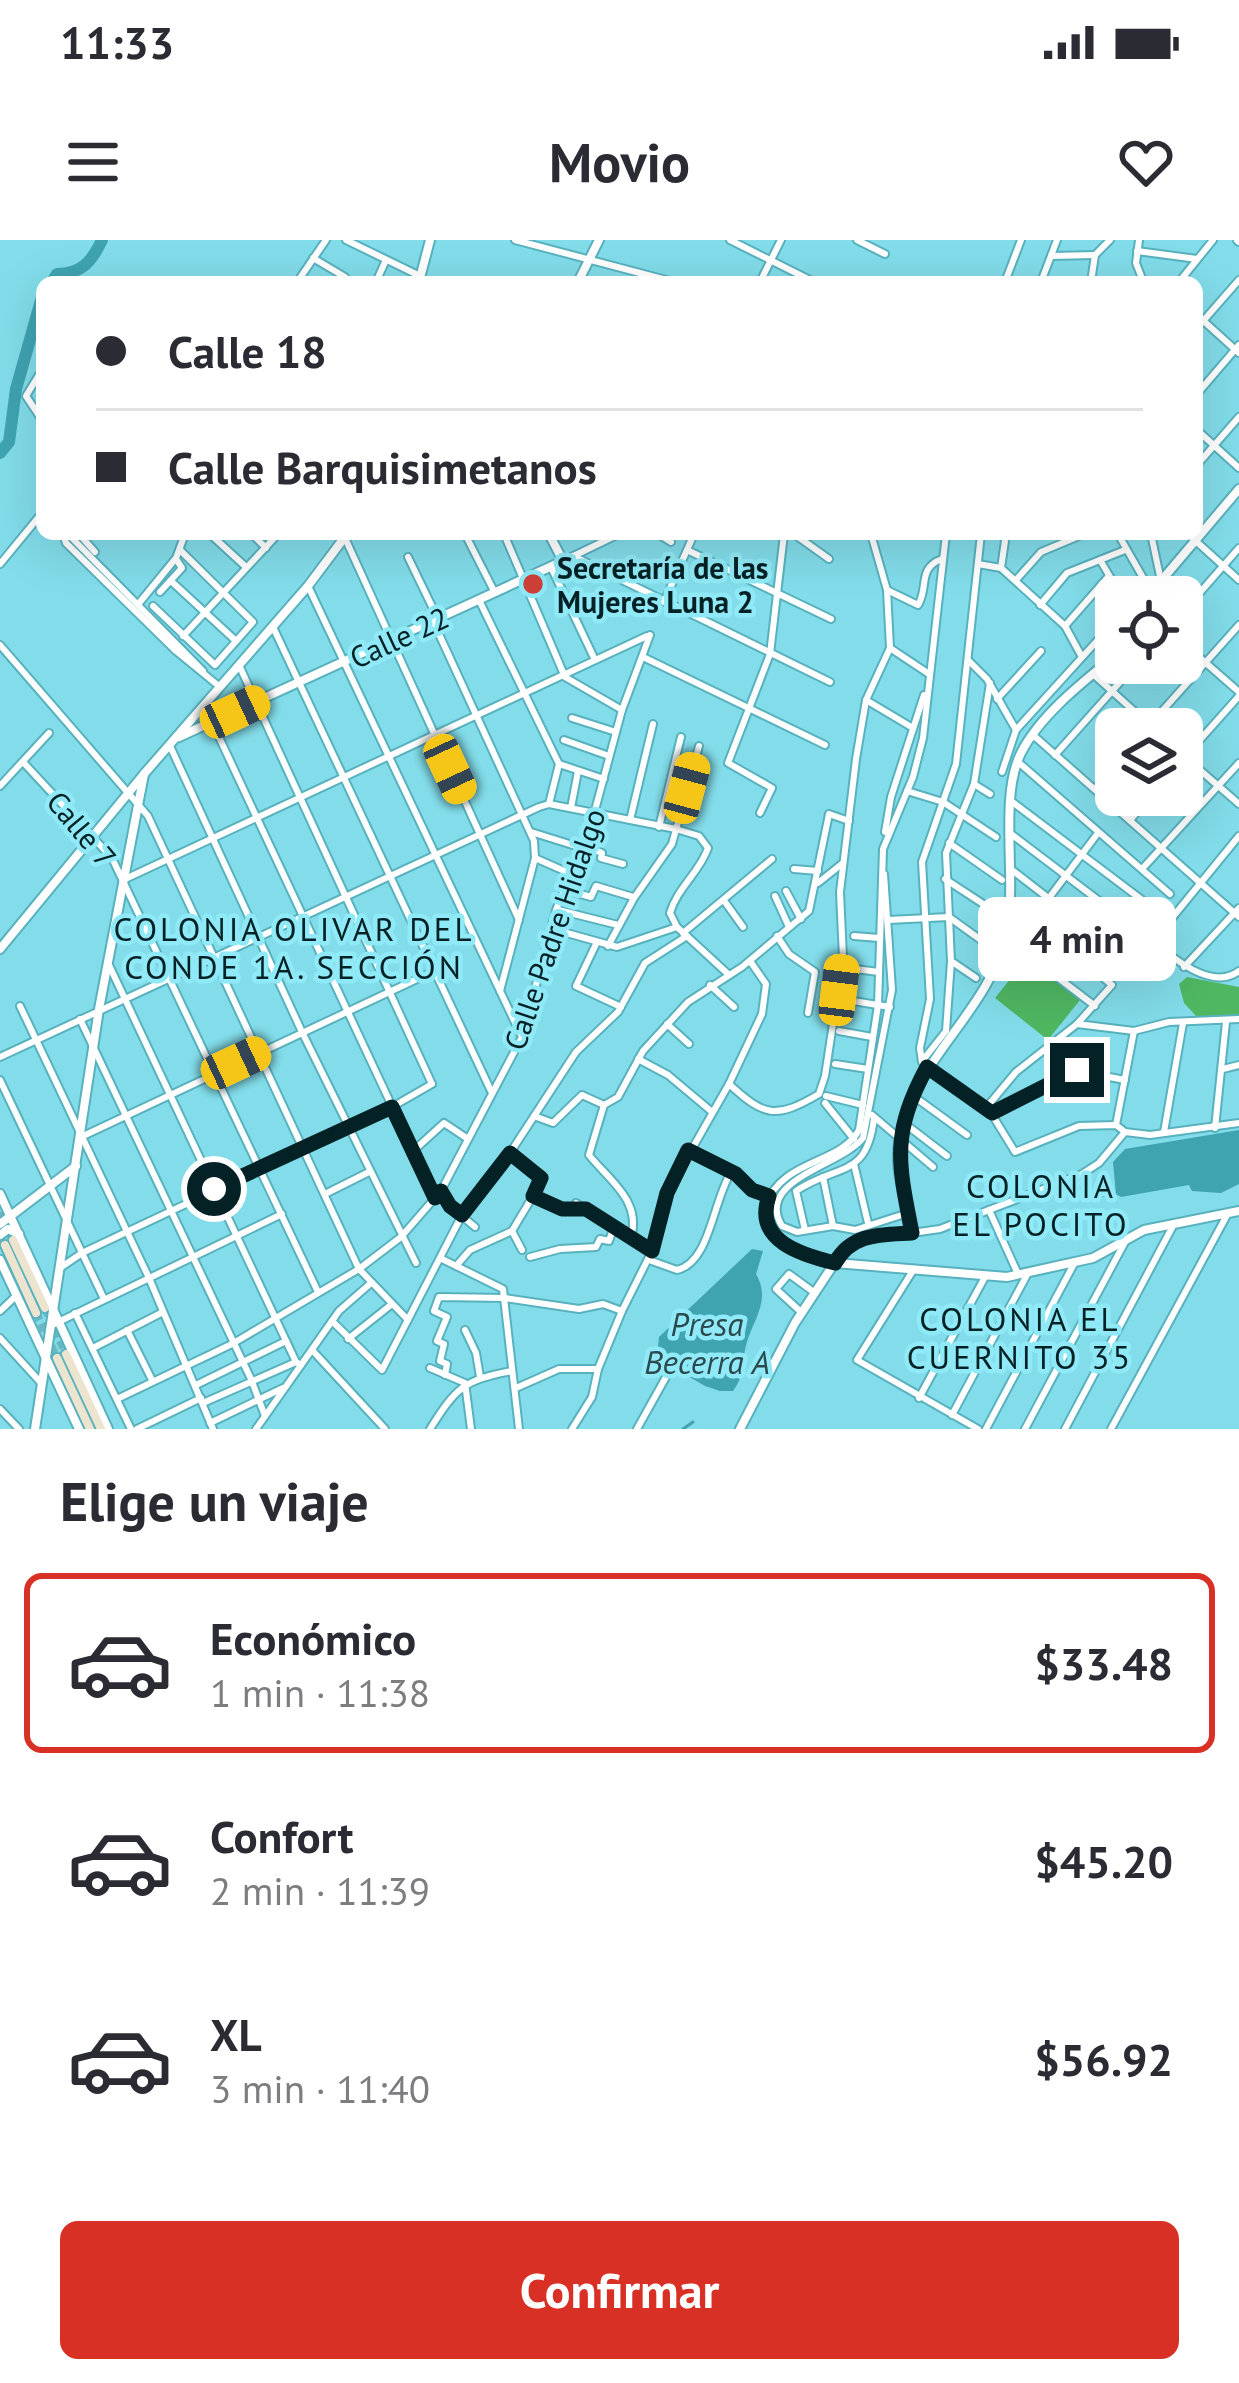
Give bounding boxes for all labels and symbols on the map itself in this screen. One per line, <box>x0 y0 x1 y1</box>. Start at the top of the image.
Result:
place label: Secretaría de las Mujeres Luna 2 <box>557 548 769 621</box>
marker: Secretaría de las Mujeres Luna 2 <box>520 571 546 597</box>
street label: Calle 22 <box>343 597 455 677</box>
car <box>195 680 275 744</box>
car <box>418 729 482 809</box>
car <box>660 749 714 827</box>
street label: Calle 7 <box>39 783 125 875</box>
street label: Calle Padre Hidalgo <box>494 803 614 1055</box>
callout: 4 min <box>978 896 1176 980</box>
district label: COLONIA OLIVAR DEL CONDE 1A. SECCIÓN <box>113 907 475 988</box>
car <box>817 952 861 1028</box>
car <box>196 1031 276 1095</box>
route end <box>1050 1043 1104 1097</box>
route start <box>187 1162 241 1216</box>
district label: COLONIA EL POCITO <box>952 1164 1130 1245</box>
district label: COLONIA EL CUERNITO 35 <box>907 1297 1133 1378</box>
water label: Presa Becerra A <box>644 1302 770 1383</box>

